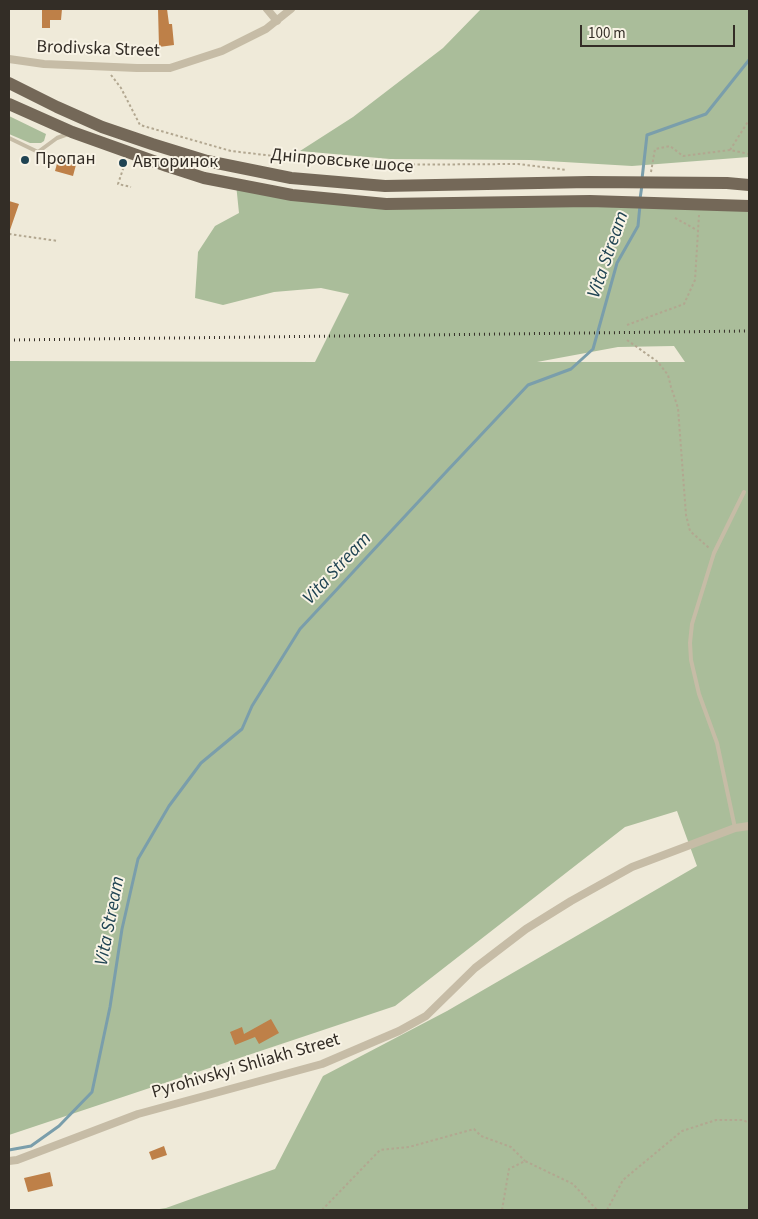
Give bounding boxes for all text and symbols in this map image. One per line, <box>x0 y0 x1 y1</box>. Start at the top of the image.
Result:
scale bar <box>583 15 738 47</box>
text: 100 m <box>588 23 626 44</box>
street label: Brodivska Street <box>36 37 160 63</box>
street label: Дніпровське шосе <box>270 145 414 179</box>
place label: Пропан <box>35 149 95 171</box>
place label: Авторинок <box>133 152 218 174</box>
marker: Пропан <box>19 154 31 166</box>
marker: Авторинок <box>117 157 129 169</box>
water label: Vita Stream <box>584 209 634 301</box>
water label: Vita Stream <box>299 528 377 610</box>
water label: Vita Stream <box>91 874 131 968</box>
street label: Pyrohivskyi Shliakh Street <box>149 1030 343 1104</box>

